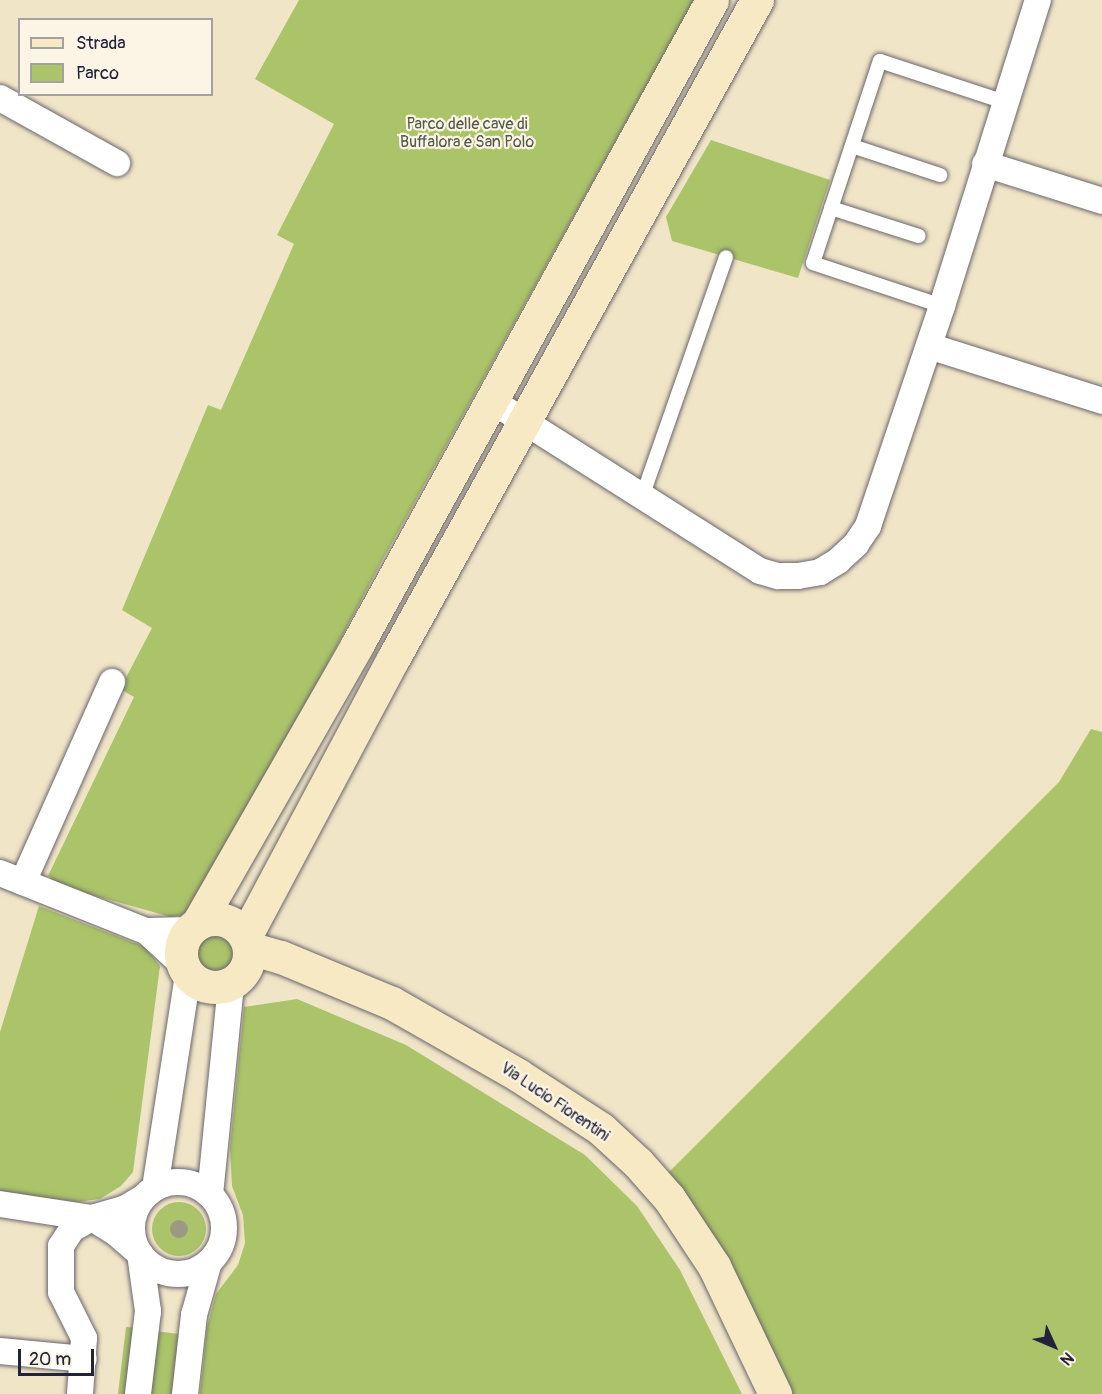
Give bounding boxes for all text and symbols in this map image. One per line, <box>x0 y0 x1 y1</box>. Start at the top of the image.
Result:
legend <box>18 18 213 96</box>
text: Strada <box>76 32 126 55</box>
text: Parco <box>76 62 119 85</box>
park label: Parco delle cave di Buffalora e San Polo <box>400 114 534 152</box>
street label: Via Lucio Fiorentini <box>497 1058 613 1146</box>
north arrow <box>1024 1316 1084 1376</box>
scale bar <box>21 1337 98 1375</box>
text: 20 m <box>29 1348 71 1371</box>
text: N <box>1056 1348 1078 1369</box>

